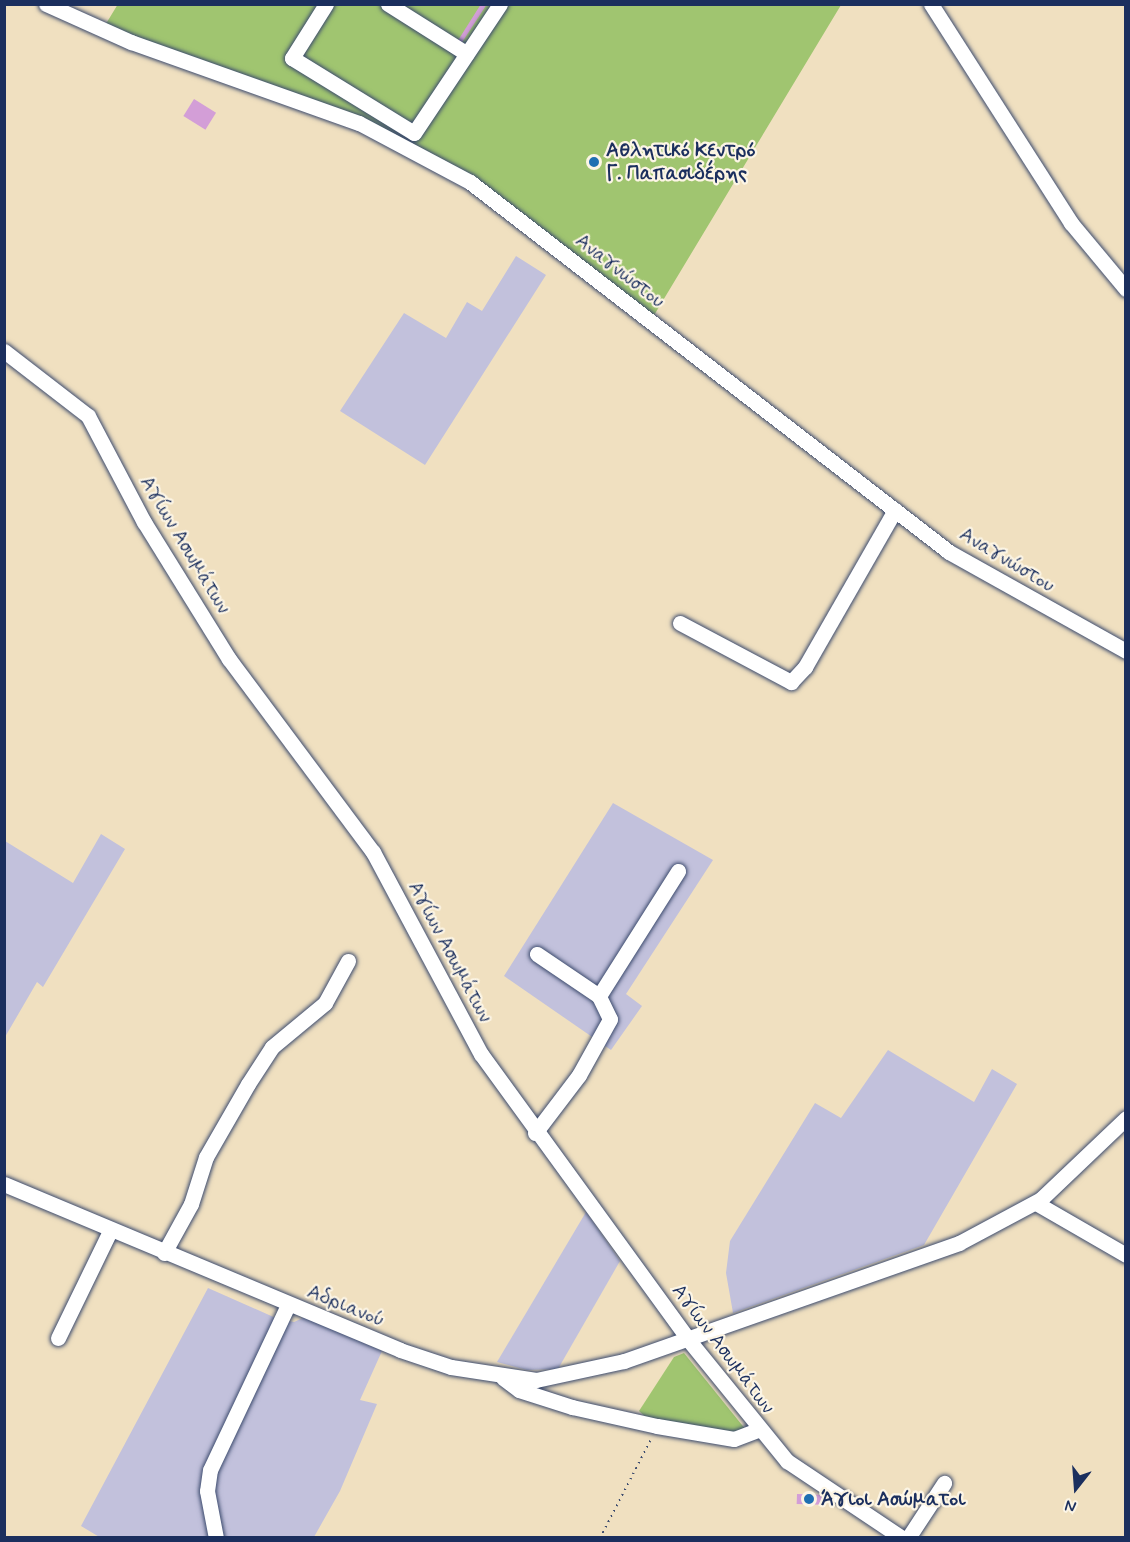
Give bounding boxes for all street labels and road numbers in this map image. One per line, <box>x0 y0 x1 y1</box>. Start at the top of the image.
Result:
street label: Αναγνώστου <box>571 229 669 313</box>
street label: Αγίων Ασωμάτων <box>134 472 236 618</box>
street label: Αναγνώστου <box>955 522 1059 598</box>
street label: Αγίων Ασωμάτων <box>403 877 497 1027</box>
street label: Αγίων Ασωμάτων <box>666 1279 780 1419</box>
street label: Αδριανού <box>304 1280 388 1332</box>

